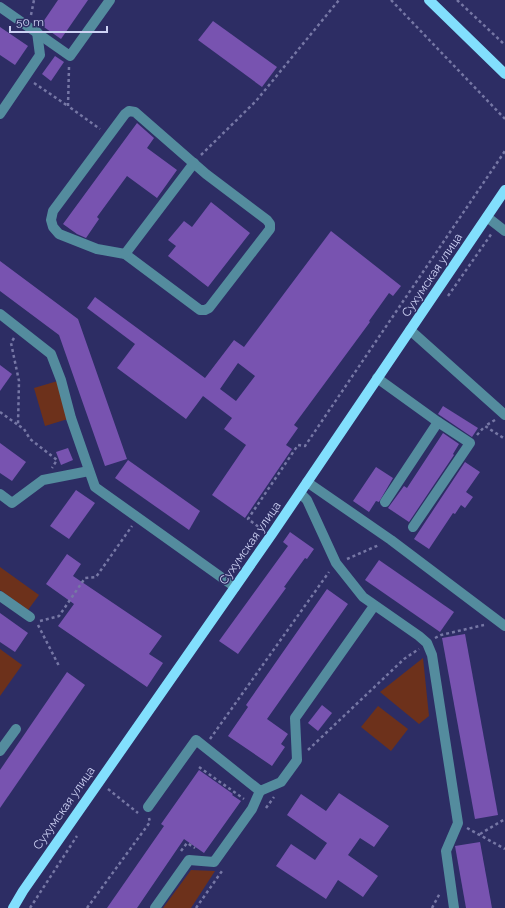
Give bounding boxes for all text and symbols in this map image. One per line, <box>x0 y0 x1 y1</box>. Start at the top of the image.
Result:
scale bar <box>10 8 107 34</box>
text: 50 m <box>16 15 44 29</box>
street label: Сухумская улица <box>399 230 465 320</box>
street label: Сухумская улица <box>216 499 284 587</box>
street label: Сухумская улица <box>30 764 98 852</box>

